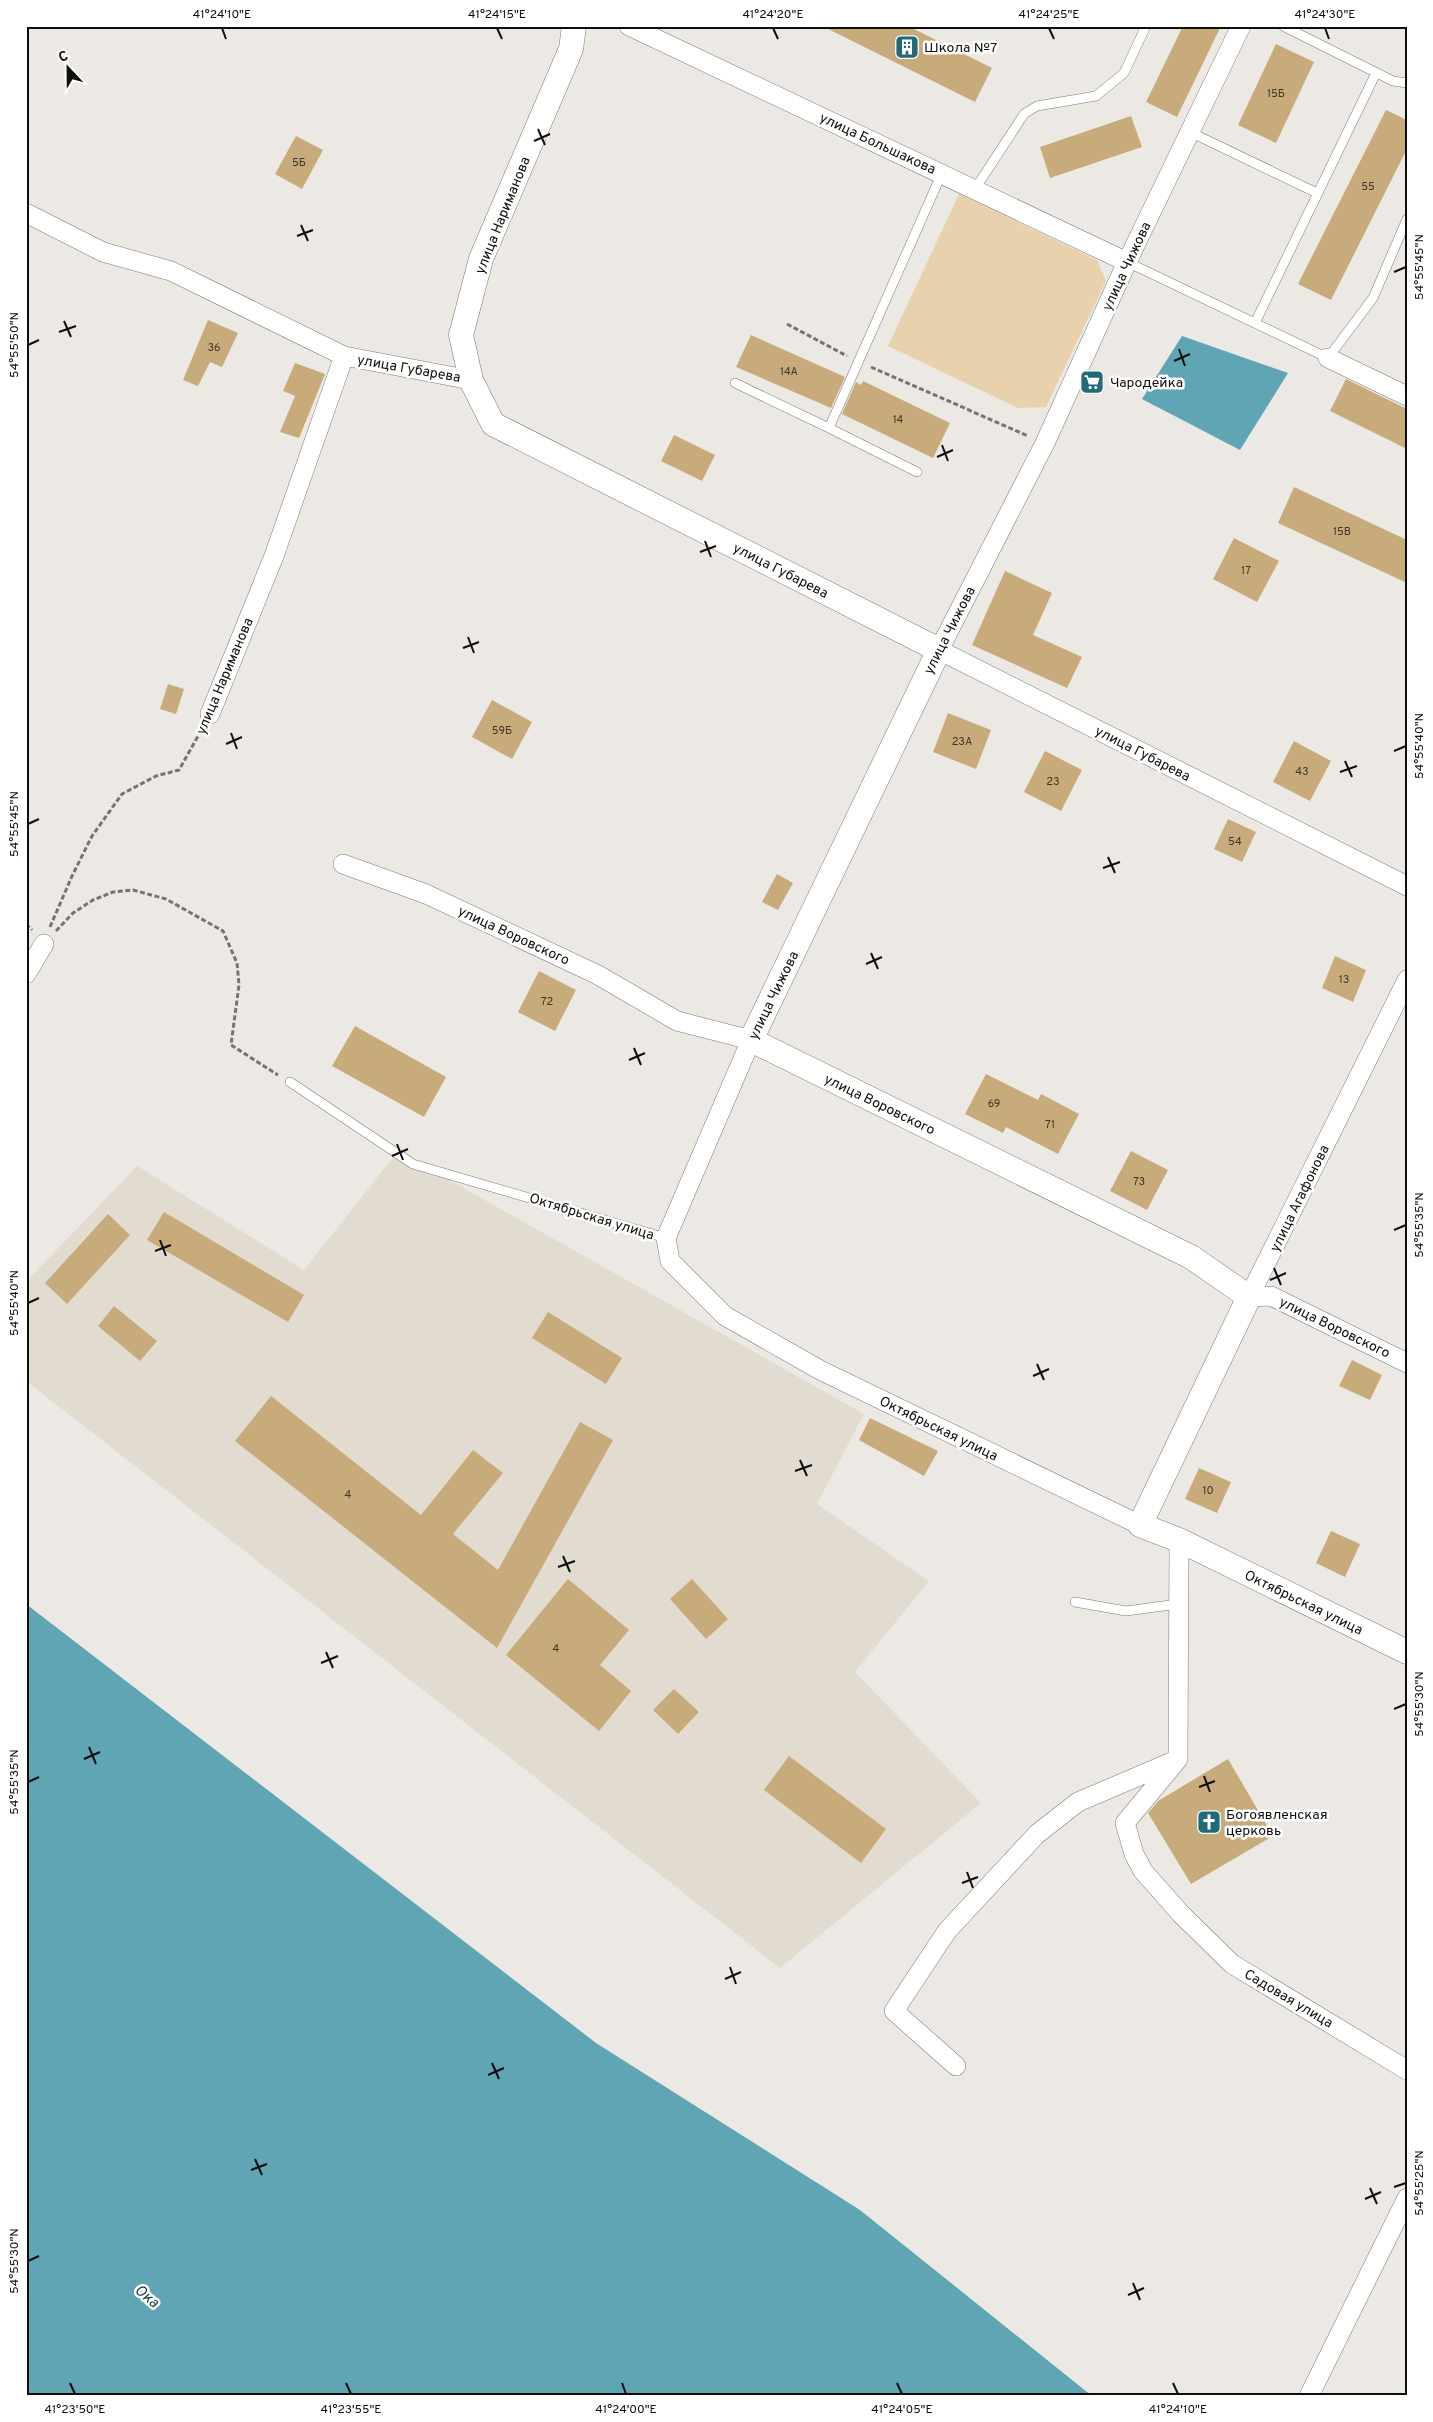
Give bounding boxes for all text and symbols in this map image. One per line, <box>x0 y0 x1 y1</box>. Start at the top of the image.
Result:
text: 41°24'10"E <box>193 7 251 23</box>
text: 41°24'15"E <box>468 7 526 23</box>
text: 41°24'20"E <box>742 7 804 23</box>
text: 41°24'25"E <box>1019 7 1079 23</box>
text: 41°24'30"E <box>1295 7 1355 23</box>
building icon: Школа №7 <box>894 34 920 60</box>
place label: Школа №7 <box>924 40 997 57</box>
north arrow <box>42 42 92 92</box>
text: С <box>56 48 71 67</box>
house number: 15Б <box>1267 87 1285 101</box>
street label: улица Большакова <box>816 110 938 179</box>
street label: улица Нариманова <box>472 154 535 277</box>
house number: 5Б <box>292 156 306 170</box>
house number: 55 <box>1361 180 1375 194</box>
street label: улица Чижова <box>1099 219 1155 314</box>
text: 54°55'45"N <box>1412 234 1428 300</box>
text: 54°55'50"N <box>7 312 23 378</box>
house number: 36 <box>207 341 221 355</box>
street label: улица Губарева <box>356 352 462 387</box>
house number: 14А <box>780 365 798 379</box>
supermarket icon: Чародейка <box>1079 369 1105 395</box>
place label: Чародейка <box>1110 375 1183 392</box>
house number: 14 <box>893 413 904 427</box>
house number: 15В <box>1333 525 1351 539</box>
street label: улица Губарева <box>730 540 831 603</box>
house number: 17 <box>1241 564 1251 578</box>
street label: улица Чижова <box>921 584 980 677</box>
street label: улица Нариманова <box>193 616 258 738</box>
text: 54°55'40"N <box>1412 713 1428 779</box>
street label: улица Губарева <box>1092 723 1193 786</box>
house number: 59Б <box>492 724 512 738</box>
house number: 23А <box>952 735 972 749</box>
house number: 43 <box>1295 765 1309 779</box>
house number: 23 <box>1046 775 1060 789</box>
text: 54°55'45"N <box>7 791 23 857</box>
house number: 54 <box>1228 835 1242 849</box>
street label: улица Воровского <box>455 903 572 970</box>
street label: улица Чижова <box>746 949 803 1043</box>
house number: 13 <box>1339 973 1349 987</box>
house number: 72 <box>541 995 553 1009</box>
street label: улица Воровского <box>821 1071 938 1140</box>
house number: 69 <box>988 1097 1000 1111</box>
house number: 71 <box>1045 1118 1055 1132</box>
street label: улица Агафонова <box>1267 1142 1334 1255</box>
house number: 73 <box>1133 1175 1145 1189</box>
street label: Октябрьская улица <box>527 1190 656 1245</box>
text: 54°55'35"N <box>1412 1192 1428 1258</box>
text: 54°55'40"N <box>7 1270 23 1336</box>
street label: улица Воровского <box>1276 1294 1393 1363</box>
street label: Октябрьская улица <box>876 1393 1000 1465</box>
house number: 10 <box>1202 1484 1214 1498</box>
house number: 4 <box>345 1488 352 1502</box>
street label: Октябрьская улица <box>1241 1567 1365 1639</box>
house number: 4 <box>553 1642 560 1656</box>
text: 54°55'30"N <box>1412 1671 1428 1737</box>
text: 54°55'35"N <box>7 1749 23 1815</box>
place label: Богоявленская церковь <box>1226 1807 1328 1840</box>
church icon: Богоявленская церковь <box>1196 1809 1222 1835</box>
street label: Садовая улица <box>1241 1966 1336 2032</box>
text: 54°55'25"N <box>1412 2150 1428 2216</box>
text: 54°55'30"N <box>7 2228 23 2294</box>
water label: Ока <box>130 2281 162 2313</box>
text: 41°23'50"E <box>44 2402 106 2418</box>
text: 41°23'55"E <box>321 2402 381 2418</box>
text: 41°24'00"E <box>595 2402 657 2418</box>
text: 41°24'05"E <box>871 2402 933 2418</box>
text: 41°24'10"E <box>1149 2402 1207 2418</box>

